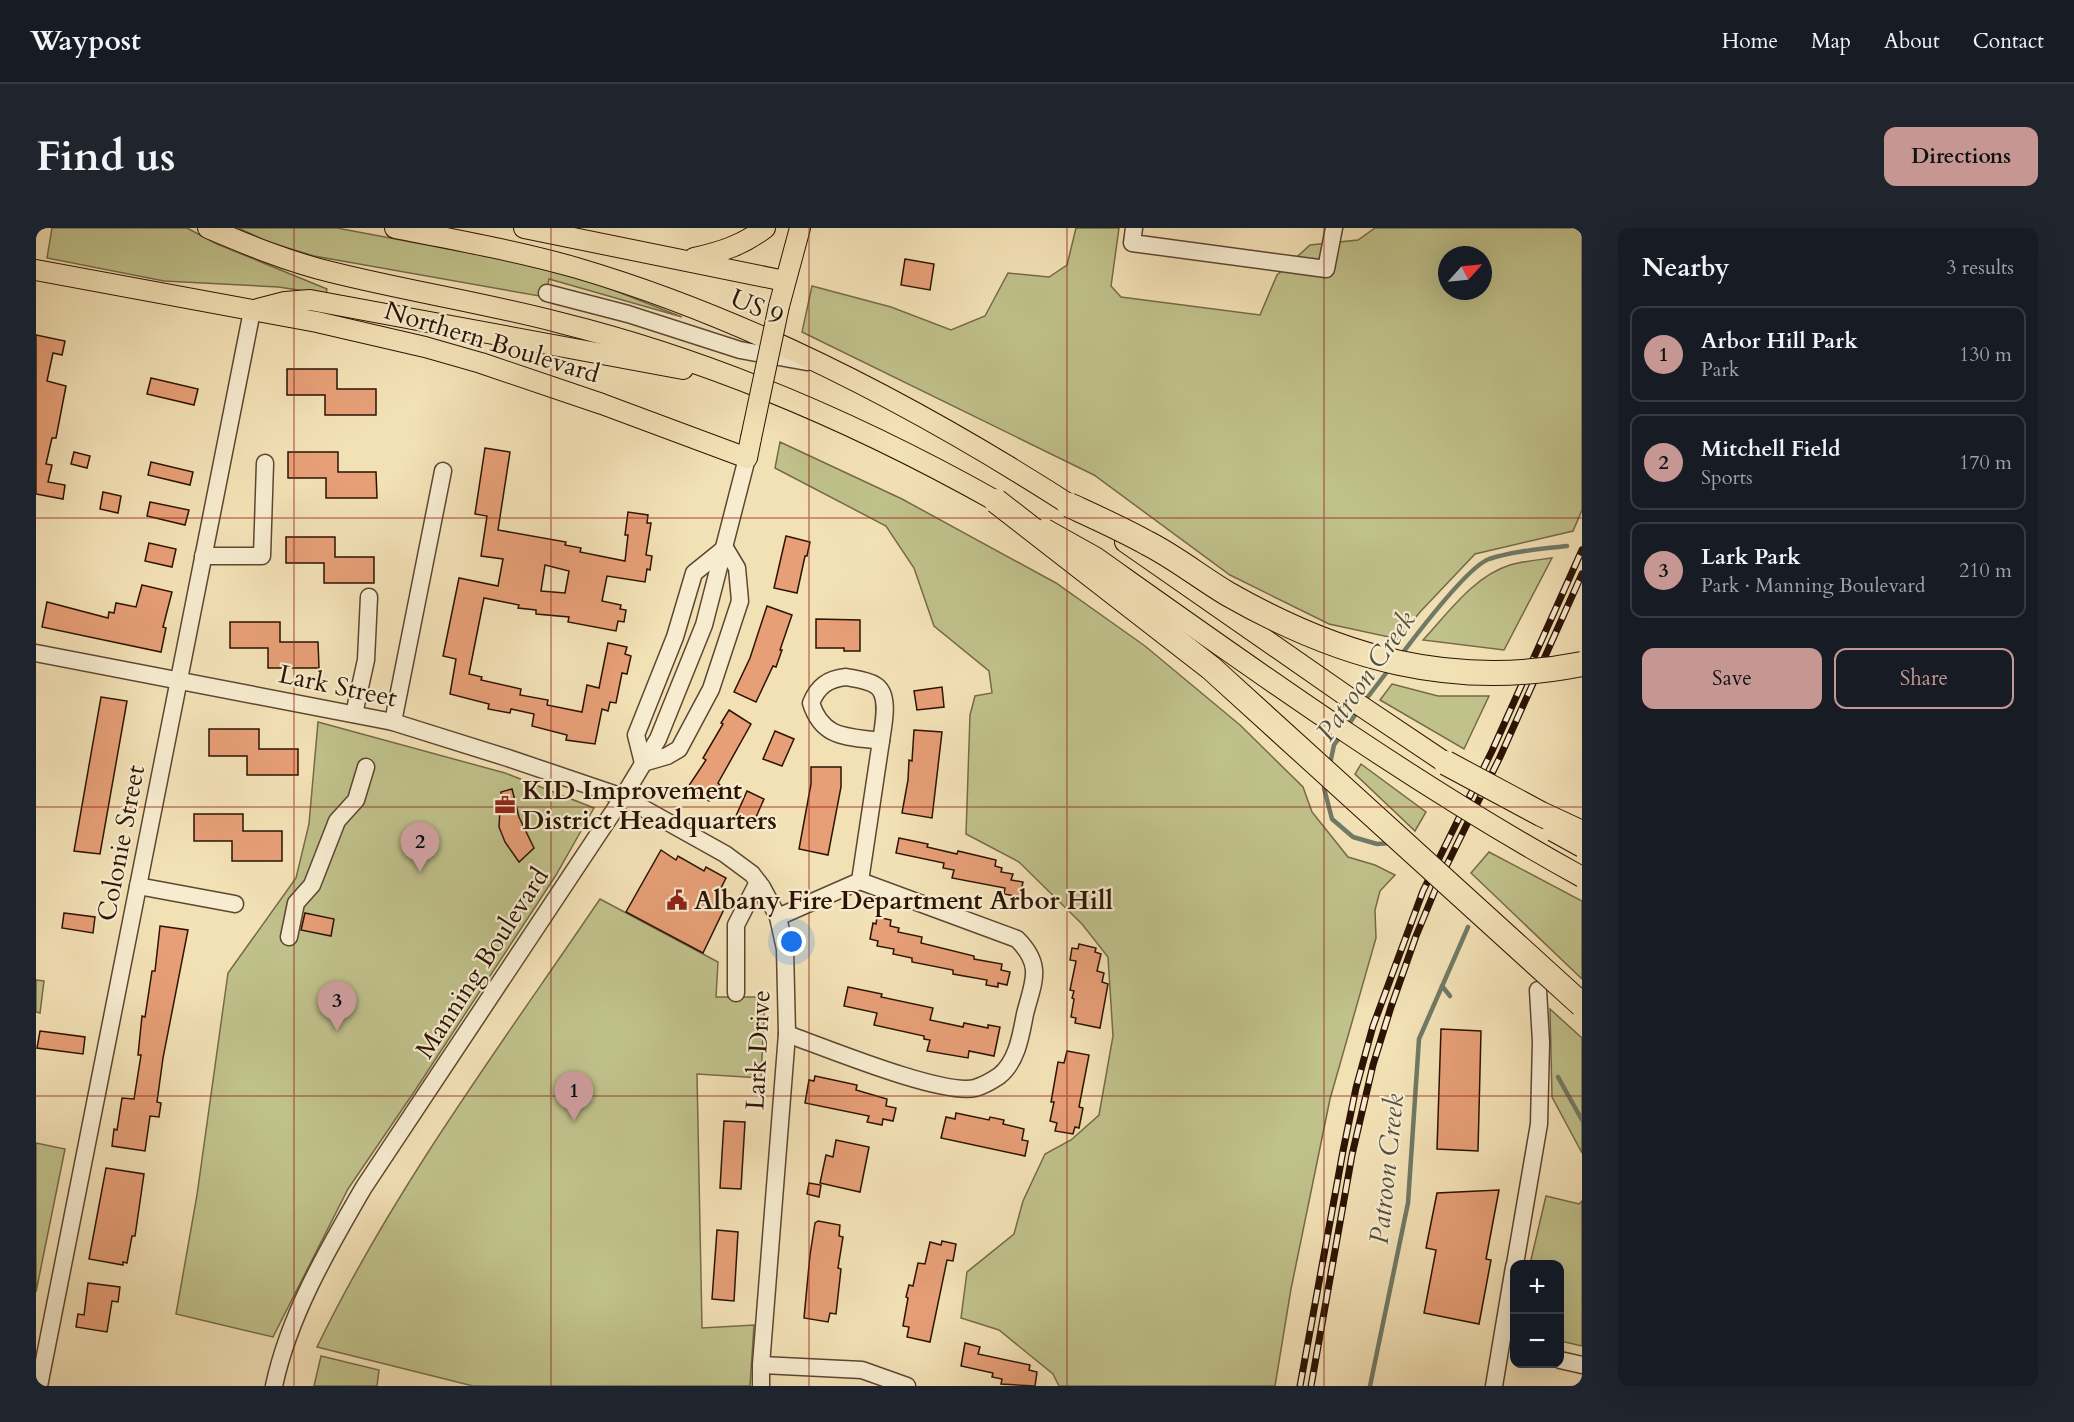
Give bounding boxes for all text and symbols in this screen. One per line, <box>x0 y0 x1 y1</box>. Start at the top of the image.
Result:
text: Waypost <box>30 22 141 60</box>
text: Home <box>1722 27 1778 56</box>
text: Map <box>1811 27 1851 56</box>
text: About <box>1884 27 1940 56</box>
text: Contact <box>1973 27 2044 56</box>
button: Directions <box>1884 127 2038 186</box>
text: Find us <box>36 128 176 185</box>
north arrow <box>1438 246 1492 300</box>
text: Nearby <box>1642 250 1730 285</box>
text: 3 results <box>1946 254 2014 281</box>
street label: US 9 <box>725 280 789 334</box>
street label: Northern Boulevard <box>380 293 604 391</box>
text: Arbor Hill Park <box>1701 326 1858 356</box>
text: 1 <box>1658 341 1669 368</box>
text: 130 m <box>1959 341 2012 368</box>
text: Park <box>1701 356 1739 383</box>
text: Mitchell Field <box>1701 434 1840 464</box>
text: 2 <box>1658 449 1669 476</box>
text: 170 m <box>1959 449 2012 476</box>
text: Sports <box>1701 464 1753 491</box>
text: Lark Park <box>1701 542 1801 572</box>
text: 3 <box>1658 557 1669 584</box>
text: 210 m <box>1959 557 2012 584</box>
text: Park · Manning Boulevard <box>1701 572 1925 599</box>
water label: Patroon Creek <box>1308 603 1425 748</box>
button: Save <box>1642 648 1822 709</box>
button: Share <box>1834 648 2014 709</box>
street label: Lark Street <box>276 656 400 716</box>
street label: Colonie Street <box>89 762 153 924</box>
place label: KID Improvement District Headquarters <box>522 773 777 838</box>
office icon: KID Improvement District Headquarters <box>493 793 517 817</box>
pin: 2 <box>400 822 440 872</box>
street label: Manning Boulevard <box>407 861 557 1065</box>
place label: Albany Fire Department Arbor Hill <box>694 883 1114 918</box>
public building icon: Albany Fire Department Arbor Hill <box>665 888 689 912</box>
your location <box>777 927 806 956</box>
pin: 3 <box>318 982 356 1031</box>
street label: Lark Drive <box>737 989 779 1111</box>
pin: 1 <box>554 1072 594 1121</box>
water label: Patroon Creek <box>1361 1091 1413 1246</box>
map controls <box>1510 1260 1564 1368</box>
button: + <box>1510 1260 1564 1314</box>
button: − <box>1510 1314 1564 1368</box>

